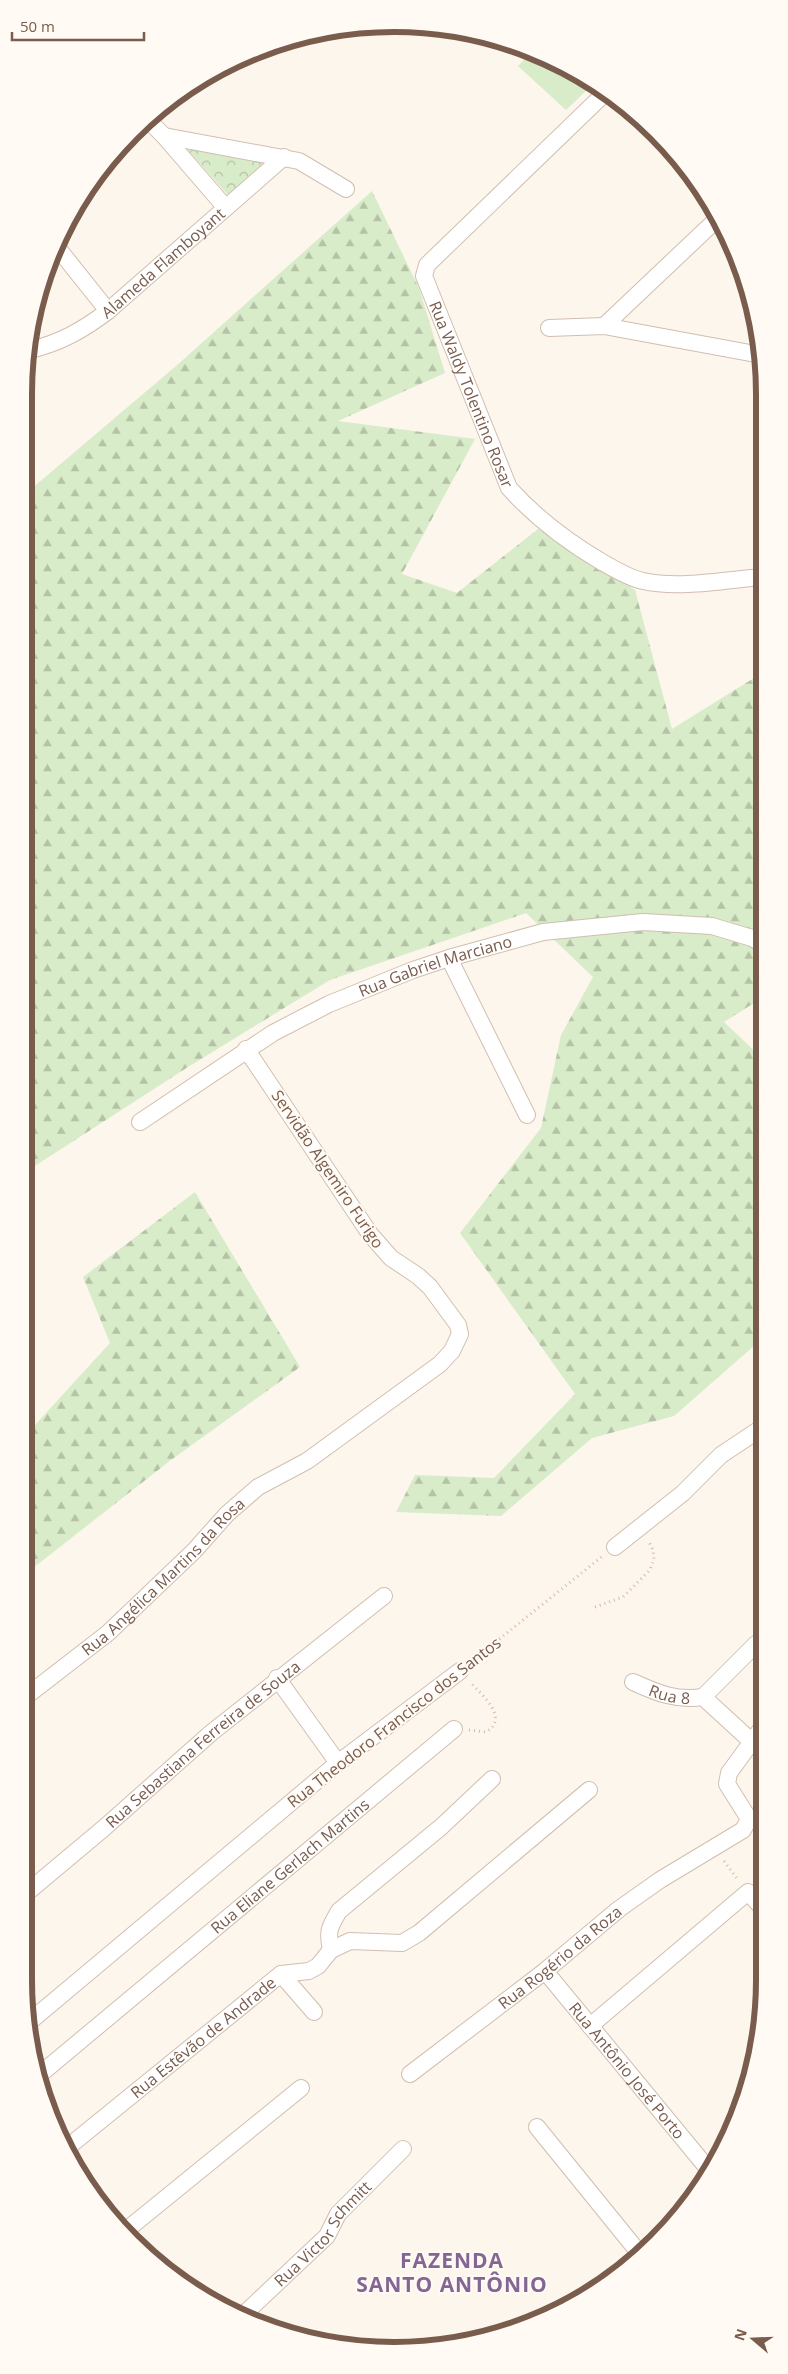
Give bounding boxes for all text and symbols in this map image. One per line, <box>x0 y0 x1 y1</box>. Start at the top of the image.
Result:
scale bar <box>12 10 145 42</box>
text: 50 m <box>20 16 55 36</box>
street label: Alameda Flamboyant <box>97 202 230 323</box>
street label: Rua Waldy Tolentino Rosar <box>424 298 519 491</box>
street label: Rua Gabriel Marciano <box>355 930 514 1002</box>
street label: Servidão Algemiro Furigo <box>267 1085 389 1253</box>
street label: Rua Angélica Martins da Rosa <box>77 1493 249 1661</box>
street label: Rua Theodoro Francisco dos Santos <box>283 1632 505 1812</box>
street label: Rua Sebastiana Ferreira de Souza <box>101 1655 305 1833</box>
street label: Rua 8 <box>646 1679 691 1709</box>
street label: Rua Eliane Gerlach Martins <box>206 1793 374 1939</box>
street label: Rua Rogério da Roza <box>494 1900 626 2014</box>
street label: Rua Estêvão de Andrade <box>126 1972 280 2103</box>
street label: Rua Antônio José Porto <box>564 1997 690 2144</box>
street label: Rua Victor Schmitt <box>269 2176 376 2291</box>
district label: FAZENDA SANTO ANTÔNIO <box>356 2246 548 2298</box>
north arrow <box>728 2314 778 2364</box>
text: N <box>729 2326 751 2343</box>

